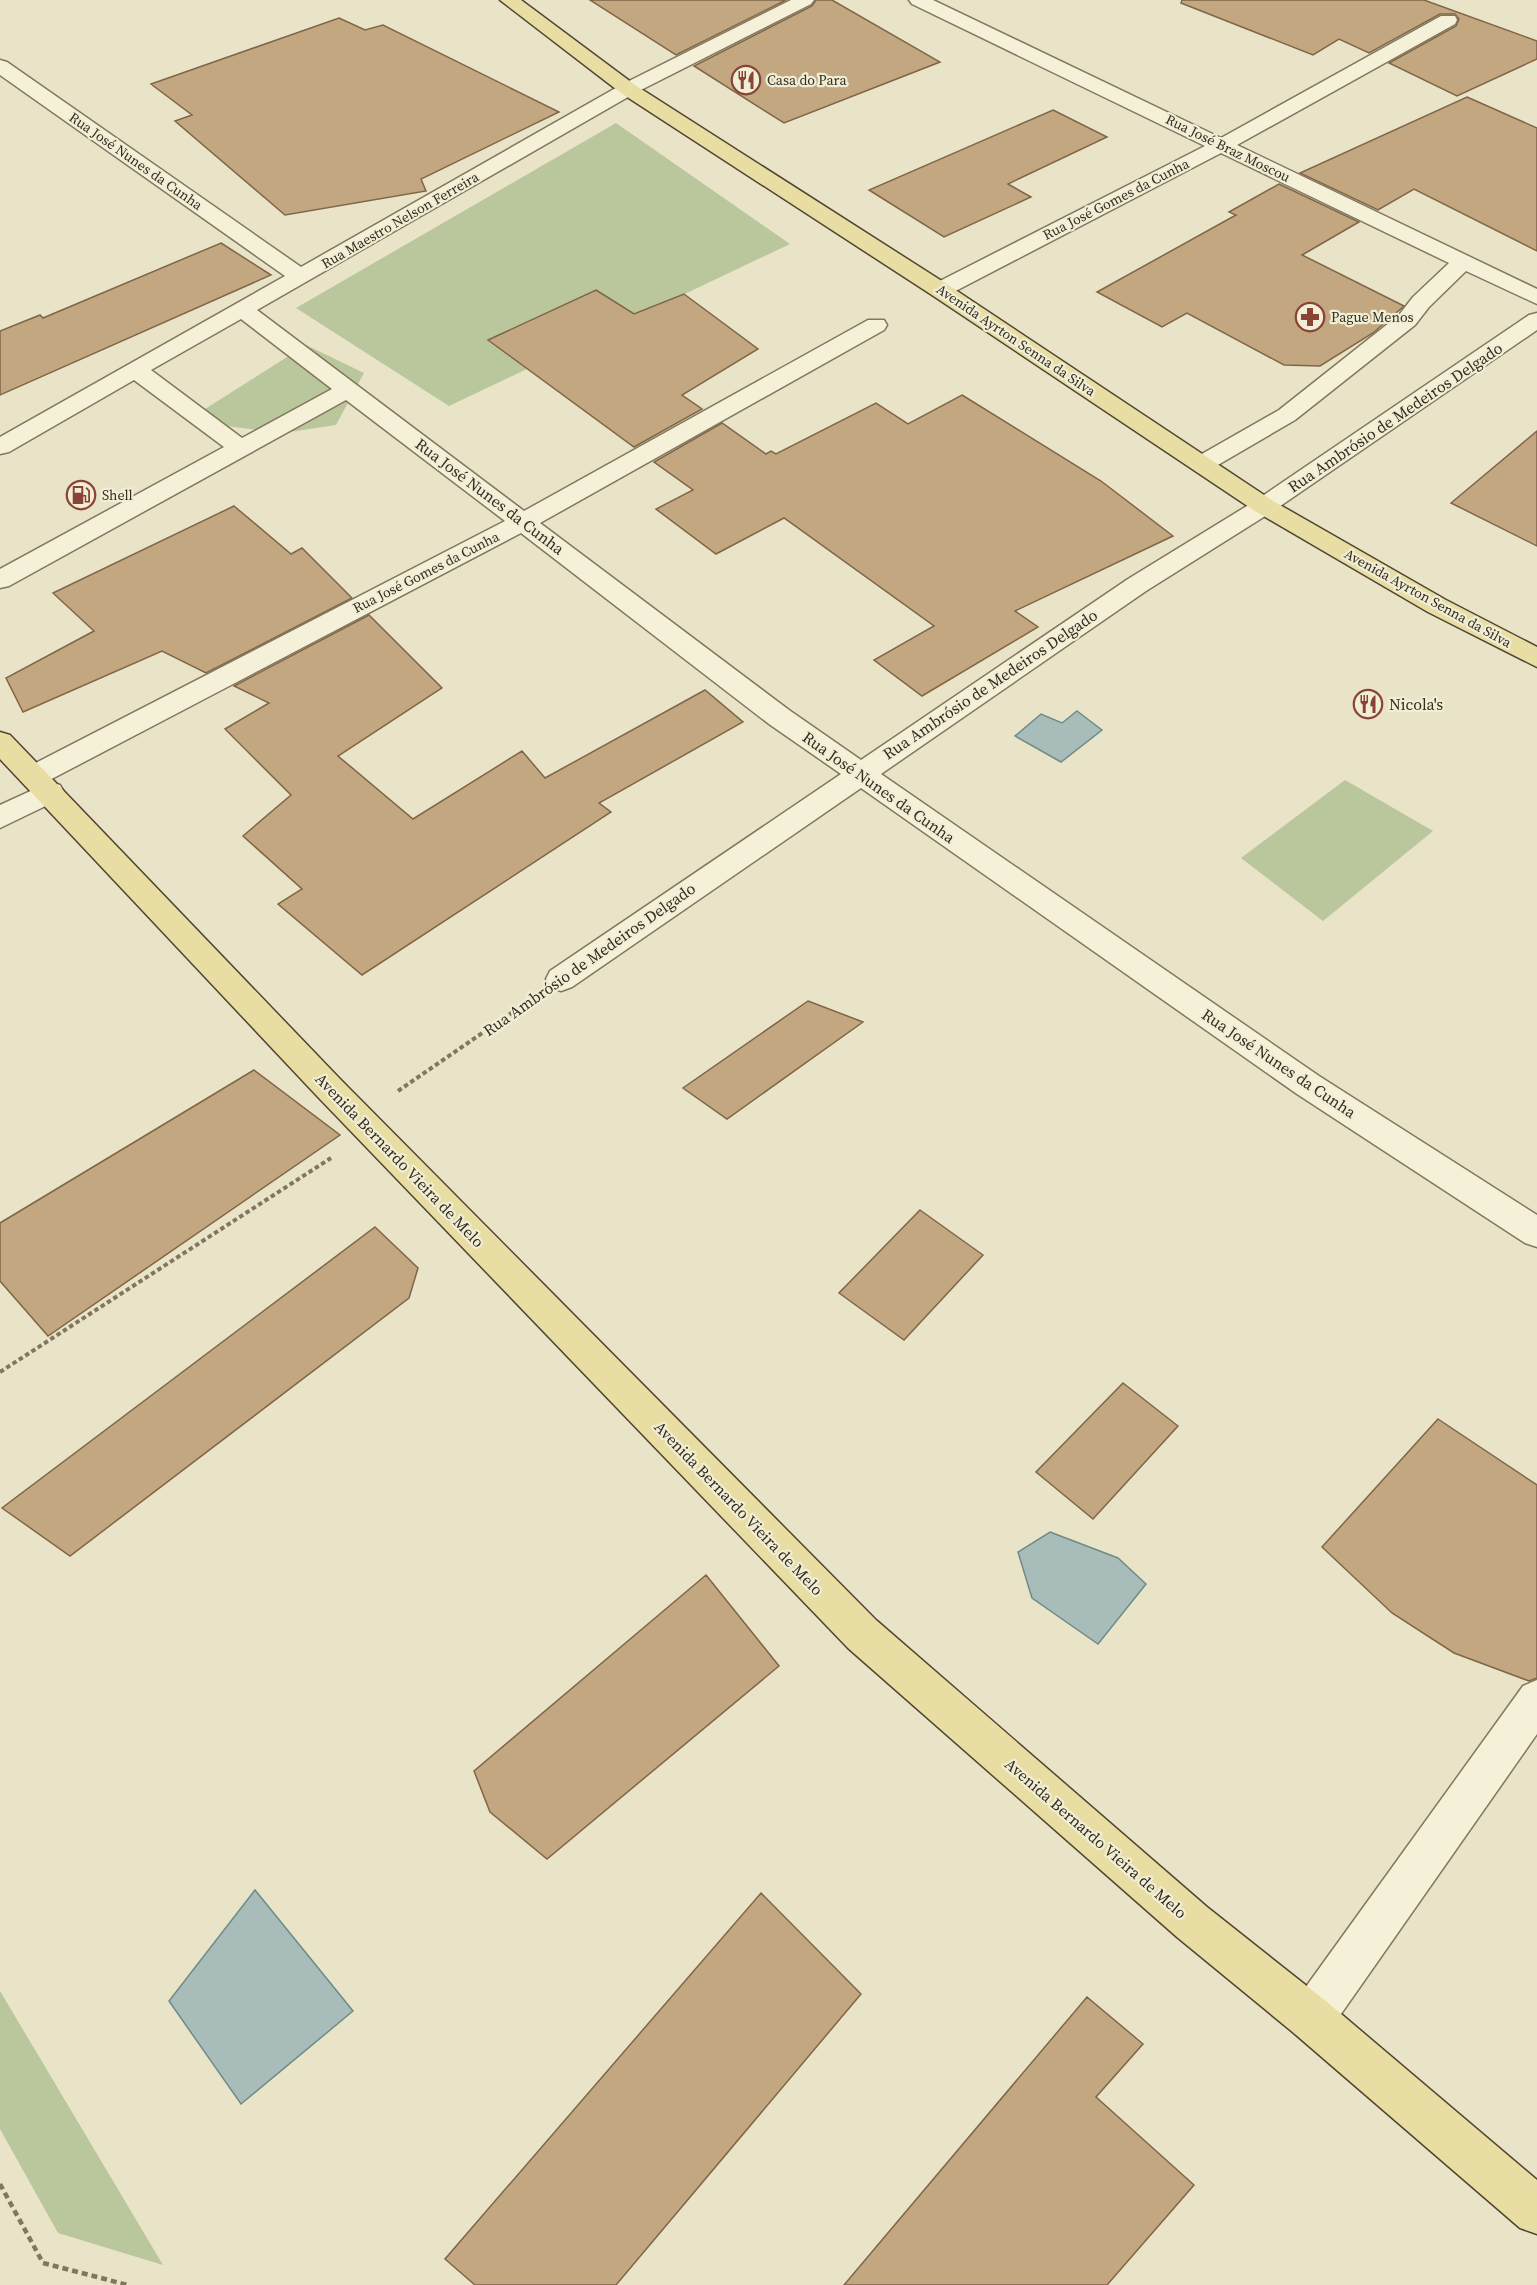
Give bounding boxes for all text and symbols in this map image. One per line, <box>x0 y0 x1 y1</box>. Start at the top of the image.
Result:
restaurant icon: Casa do Para <box>730 64 762 96</box>
place label: Casa do Para <box>767 70 847 90</box>
street label: Rua José Nunes da Cunha <box>65 107 207 215</box>
street label: Rua José Braz Moscou <box>1162 109 1294 187</box>
street label: Rua José Gomes da Cunha <box>1039 153 1193 245</box>
street label: Rua Maestro Nelson Ferreira <box>318 166 483 273</box>
street label: Avenida Ayrton Senna da Silva <box>932 279 1100 401</box>
pharmacy icon: Pague Menos <box>1294 301 1326 333</box>
place label: Pague Menos <box>1331 307 1414 327</box>
street label: Rua Ambrósio de Medeiros Delgado <box>1283 337 1507 497</box>
street label: Rua José Nunes da Cunha <box>411 433 570 560</box>
fuel station icon: Shell <box>65 479 97 511</box>
place label: Shell <box>102 485 133 505</box>
street label: Rua José Gomes da Cunha <box>349 526 503 618</box>
street label: Avenida Ayrton Senna da Silva <box>1341 544 1516 653</box>
street label: Rua Ambrósio de Medeiros Delgado <box>878 604 1102 764</box>
restaurant icon: Nicola's <box>1352 688 1384 720</box>
place label: Nicola's <box>1389 693 1443 715</box>
street label: Rua José Nunes da Cunha <box>798 726 960 849</box>
street label: Rua Ambrósio de Medeiros Delgado <box>478 877 700 1041</box>
street label: Rua José Nunes da Cunha <box>1198 1003 1361 1123</box>
street label: Avenida Bernardo Vieira de Melo <box>311 1068 489 1252</box>
street label: Avenida Bernardo Vieira de Melo <box>650 1416 828 1600</box>
street label: Avenida Bernardo Vieira de Melo <box>1000 1753 1192 1923</box>

